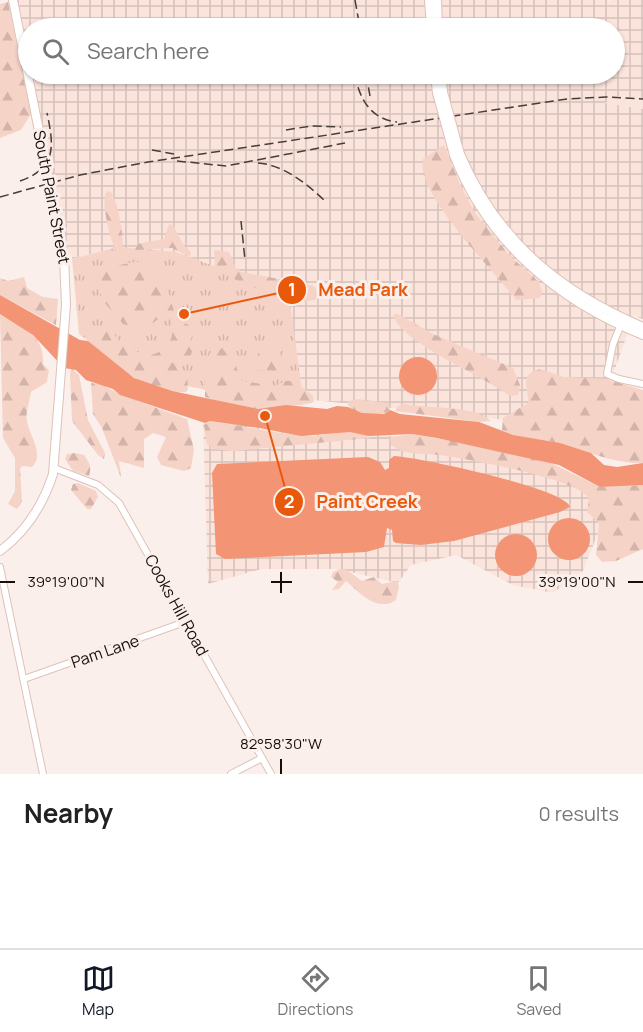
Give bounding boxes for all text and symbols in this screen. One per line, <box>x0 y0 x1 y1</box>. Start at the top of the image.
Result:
search box <box>18 18 625 84</box>
icon: search <box>39 35 72 68</box>
text: Search here <box>87 36 209 66</box>
street label: South Paint Street <box>28 128 76 266</box>
callout: Mead Park <box>277 272 420 308</box>
text: 1 <box>288 277 296 301</box>
text: Mead Park <box>318 277 409 301</box>
callout: Paint Creek <box>274 484 429 520</box>
text: 2 <box>284 489 294 513</box>
text: Paint Creek <box>317 489 419 513</box>
street label: Cooks Hill Road <box>140 550 214 660</box>
text: 39°19'00"N <box>27 571 105 592</box>
text: 39°19'00"N <box>538 571 616 592</box>
street label: Pam Lane <box>68 629 142 673</box>
text: 82°58'30"W <box>240 733 322 754</box>
text: Nearby <box>24 795 113 831</box>
text: 0 results <box>539 800 619 827</box>
tab: Map <box>82 962 115 1020</box>
tab: Directions <box>278 962 353 1020</box>
tab: Saved <box>516 962 561 1020</box>

